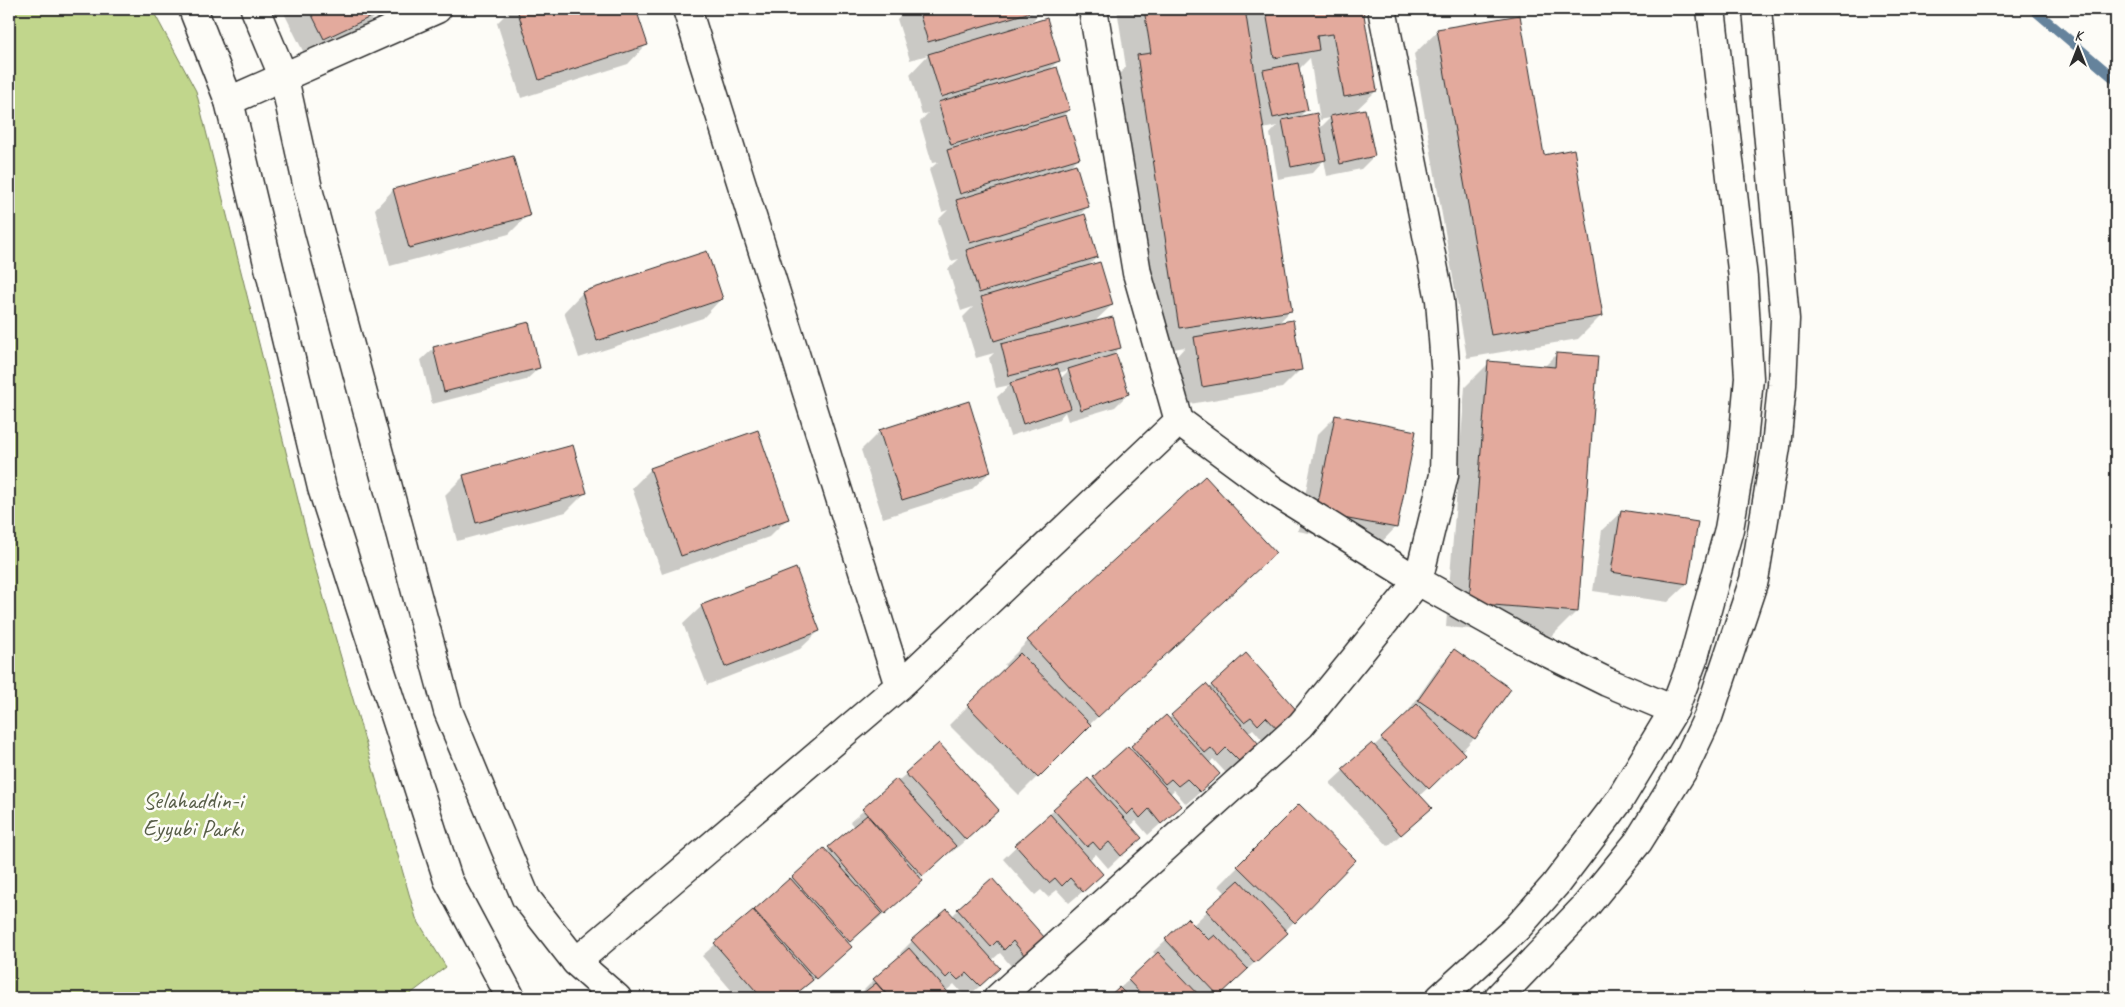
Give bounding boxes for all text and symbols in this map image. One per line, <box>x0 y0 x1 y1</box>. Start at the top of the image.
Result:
north arrow <box>2052 22 2102 72</box>
text: K <box>2074 27 2084 44</box>
park label: Selahaddin-i Eyyubi Parkı <box>143 785 246 843</box>

